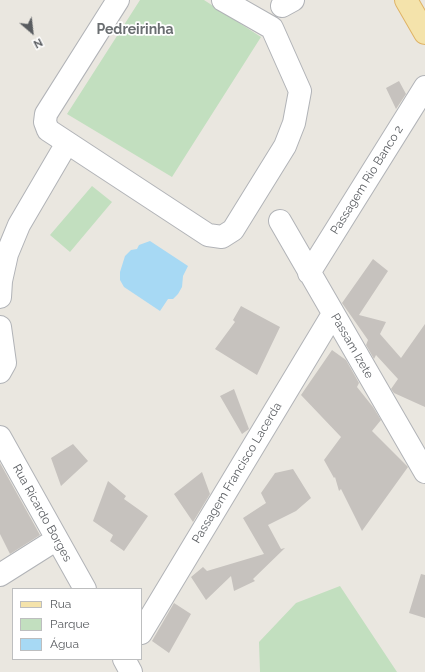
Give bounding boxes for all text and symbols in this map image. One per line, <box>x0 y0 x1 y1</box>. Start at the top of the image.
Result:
north arrow <box>12 12 52 52</box>
district label: Pedreirinha <box>96 22 174 38</box>
text: N <box>31 35 45 51</box>
street label: Passagem Rio Banco 2 <box>328 123 406 237</box>
street label: Passam Izete <box>328 311 376 381</box>
street label: Passagem Francisco Lacerda <box>189 400 285 546</box>
street label: Rua Ricardo Borges <box>9 462 75 564</box>
legend <box>12 588 142 660</box>
text: Rua <box>50 597 71 611</box>
text: Parque <box>50 617 90 631</box>
text: Água <box>50 637 79 651</box>

